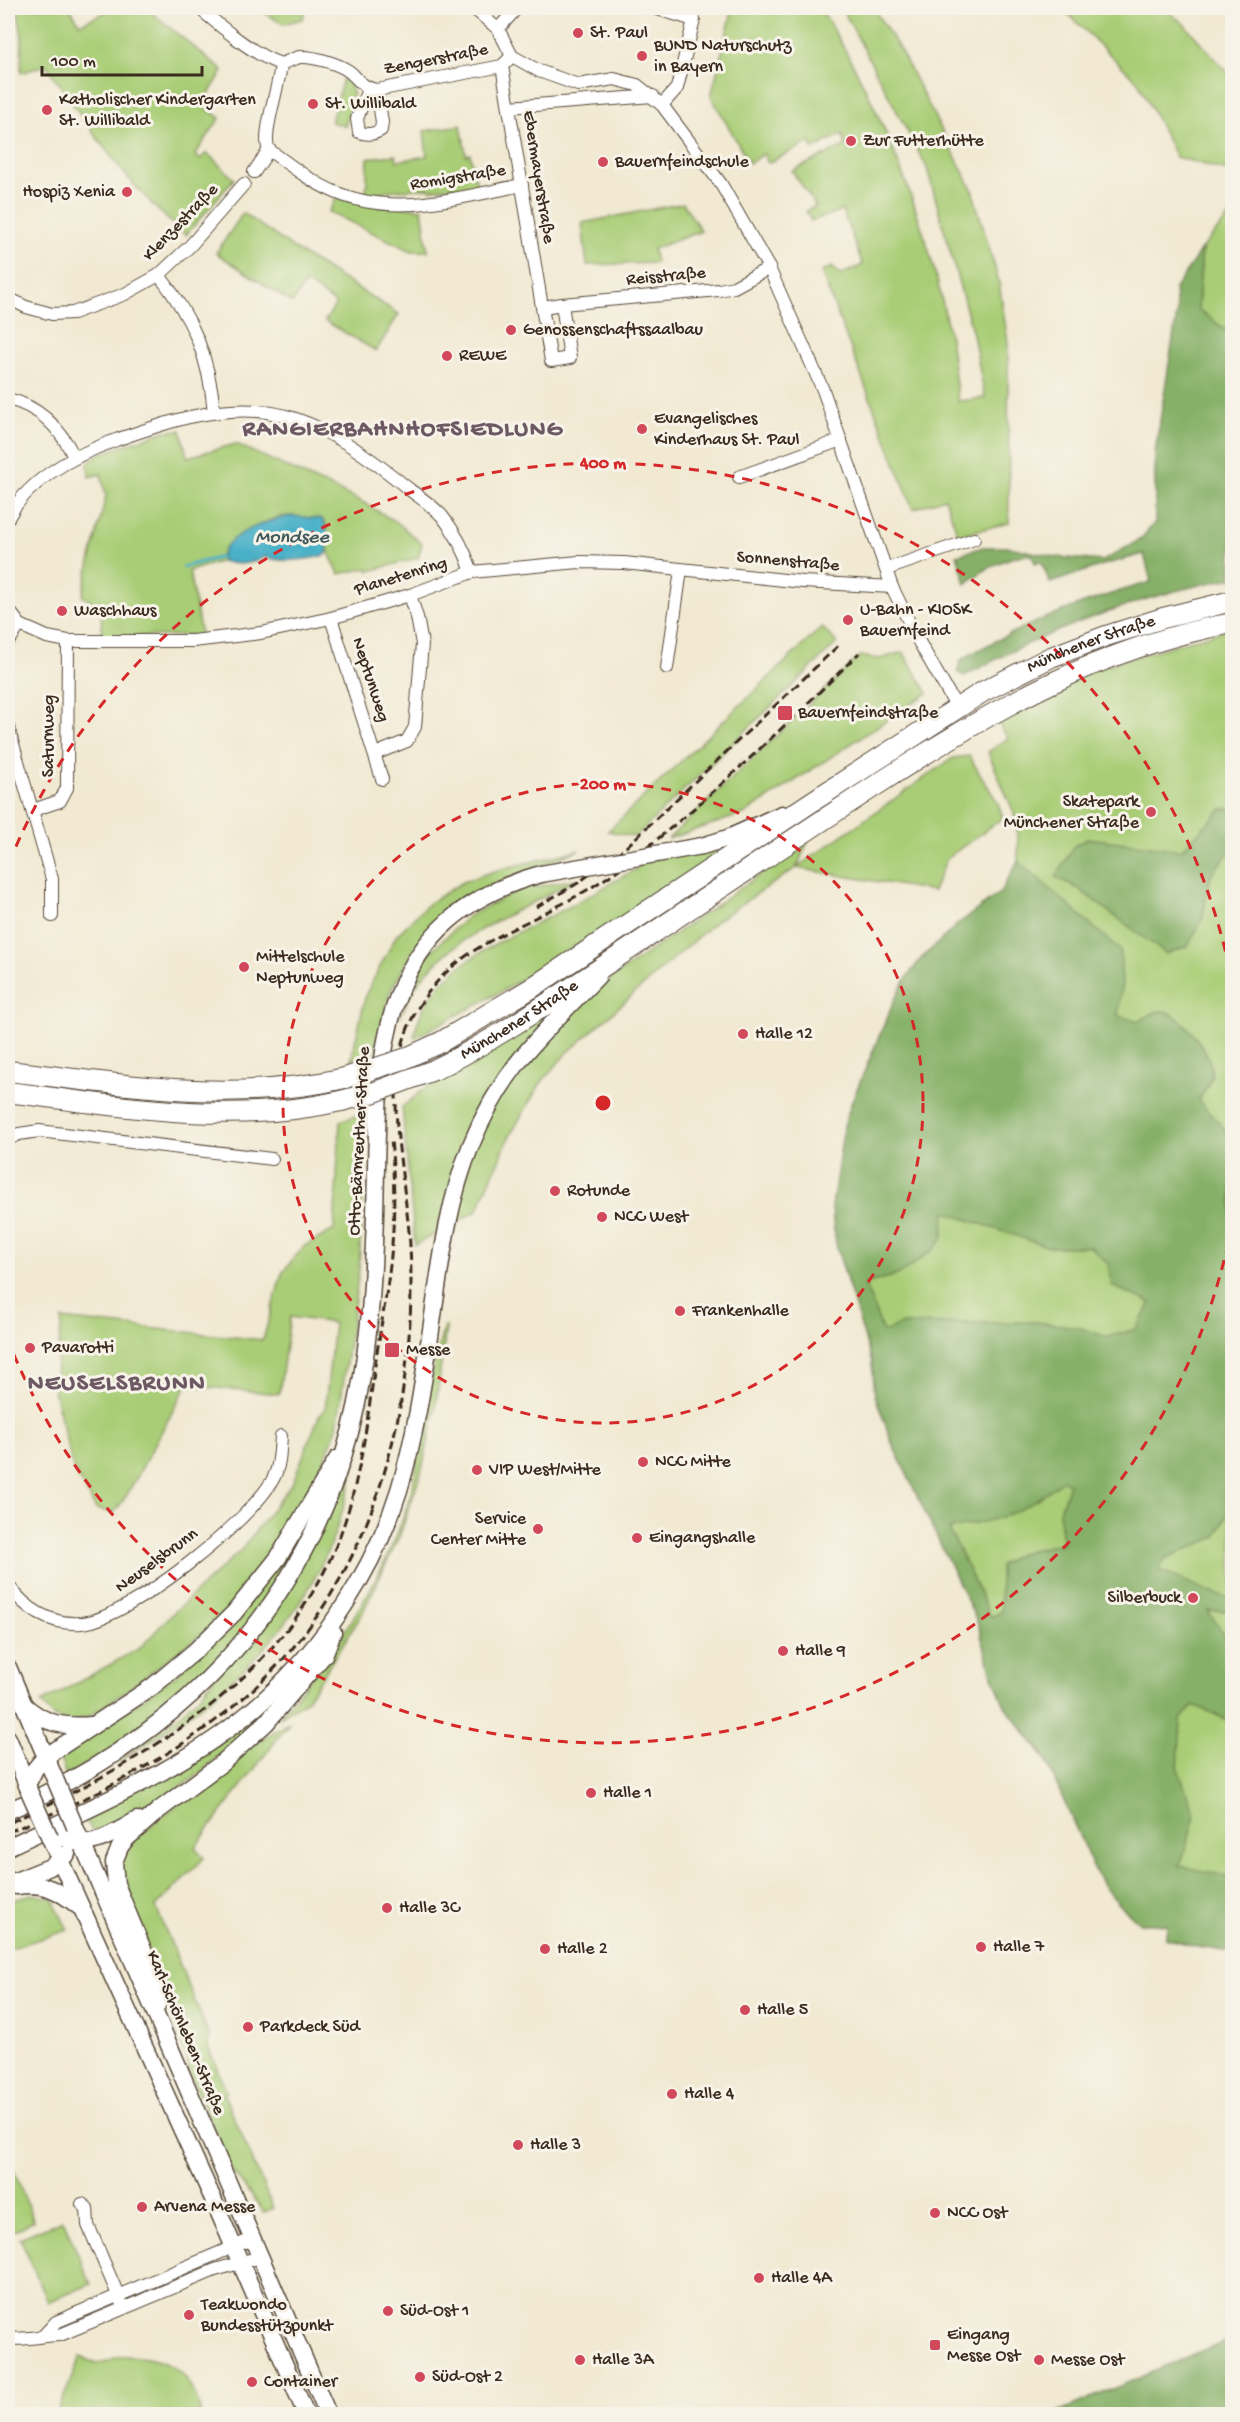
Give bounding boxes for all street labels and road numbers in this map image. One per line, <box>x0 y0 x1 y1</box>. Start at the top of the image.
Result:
street label: Zengerstraße <box>382 39 491 80</box>
street label: Ebermayerstraße <box>517 109 559 246</box>
street label: Romigstraße <box>409 160 508 196</box>
street label: Klenzestraße <box>139 179 224 266</box>
street label: Reisstraße <box>625 263 707 291</box>
street label: Sonnenstraße <box>736 547 841 577</box>
street label: Planetenring <box>351 553 450 601</box>
street label: Münchener Straße <box>1023 610 1159 678</box>
street label: Neptunweg <box>346 635 394 725</box>
street label: Saturnweg <box>39 695 60 777</box>
street label: Münchener Straße <box>457 975 583 1065</box>
street label: Otto-Bärnreuther-Straße <box>345 1045 375 1236</box>
street label: Neuselsbrunn <box>111 1524 203 1598</box>
street label: Karl-Schönleben-Straße <box>141 1948 229 2119</box>

